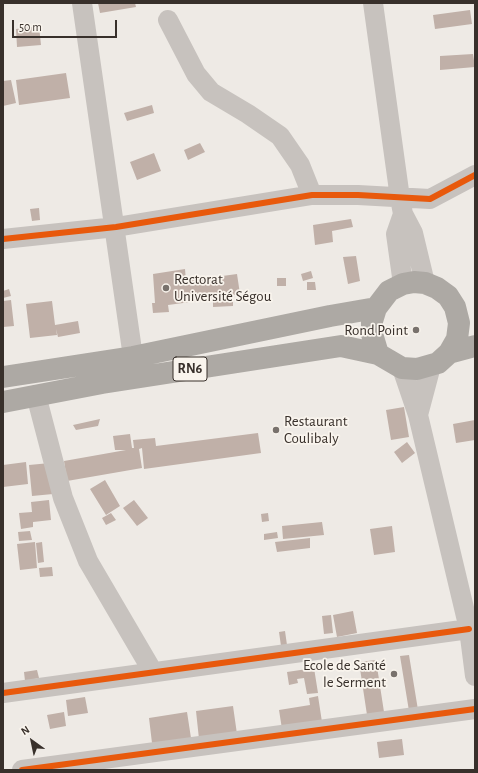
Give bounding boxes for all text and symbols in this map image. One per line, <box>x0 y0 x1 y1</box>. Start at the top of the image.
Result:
scale bar <box>14 12 119 38</box>
text: 50 m <box>19 21 42 33</box>
place label: Rectorat Université Ségou <box>174 270 271 305</box>
marker: Rectorat Université Ségou <box>161 283 171 293</box>
place label: Rond Point <box>344 321 408 339</box>
marker: Rond Point <box>411 325 421 335</box>
road number: RN6 <box>173 357 207 381</box>
place label: Restaurant Coulibaly <box>284 412 347 447</box>
marker: Restaurant Coulibaly <box>271 425 281 435</box>
place label: Ecole de Santé le Serment <box>303 656 386 691</box>
marker: Ecole de Santé le Serment <box>389 669 399 679</box>
north arrow <box>12 721 52 761</box>
text: N <box>19 724 31 737</box>

